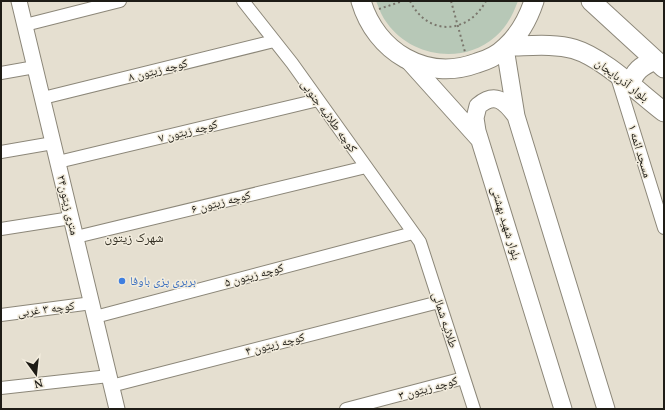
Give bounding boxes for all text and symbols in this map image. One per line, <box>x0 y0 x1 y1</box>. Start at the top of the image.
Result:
street label: کوچه زیتون ۸ <box>127 55 189 84</box>
street label: بلوار آذربایجان <box>592 55 652 105</box>
street label: کوچه طلائیه جنوبی <box>298 76 361 155</box>
street label: کوچه زیتون ۷ <box>157 116 219 145</box>
street label: مسجد ائمه ۱ <box>625 122 656 179</box>
street label: ۲۴متری زیتون <box>54 173 83 237</box>
street label: بلوار شهید بهشتی <box>488 184 525 262</box>
street label: کوچه زیتون ۶ <box>190 187 252 216</box>
district label: شهرک زیتون <box>104 228 164 246</box>
street label: کوچه زیتون ۵ <box>223 259 285 290</box>
place label: بربری پزی باوفا <box>130 273 196 288</box>
marker: بربری پزی باوفا <box>117 276 127 286</box>
street label: طلائیه شمالی <box>429 290 462 350</box>
street label: کوچه ۳ غربی <box>17 298 75 320</box>
street label: کوچه زیتون ۴ <box>244 329 306 358</box>
north arrow <box>16 354 56 394</box>
street label: کوچه زیتون ۳ <box>397 372 459 403</box>
text: N <box>32 376 44 392</box>

